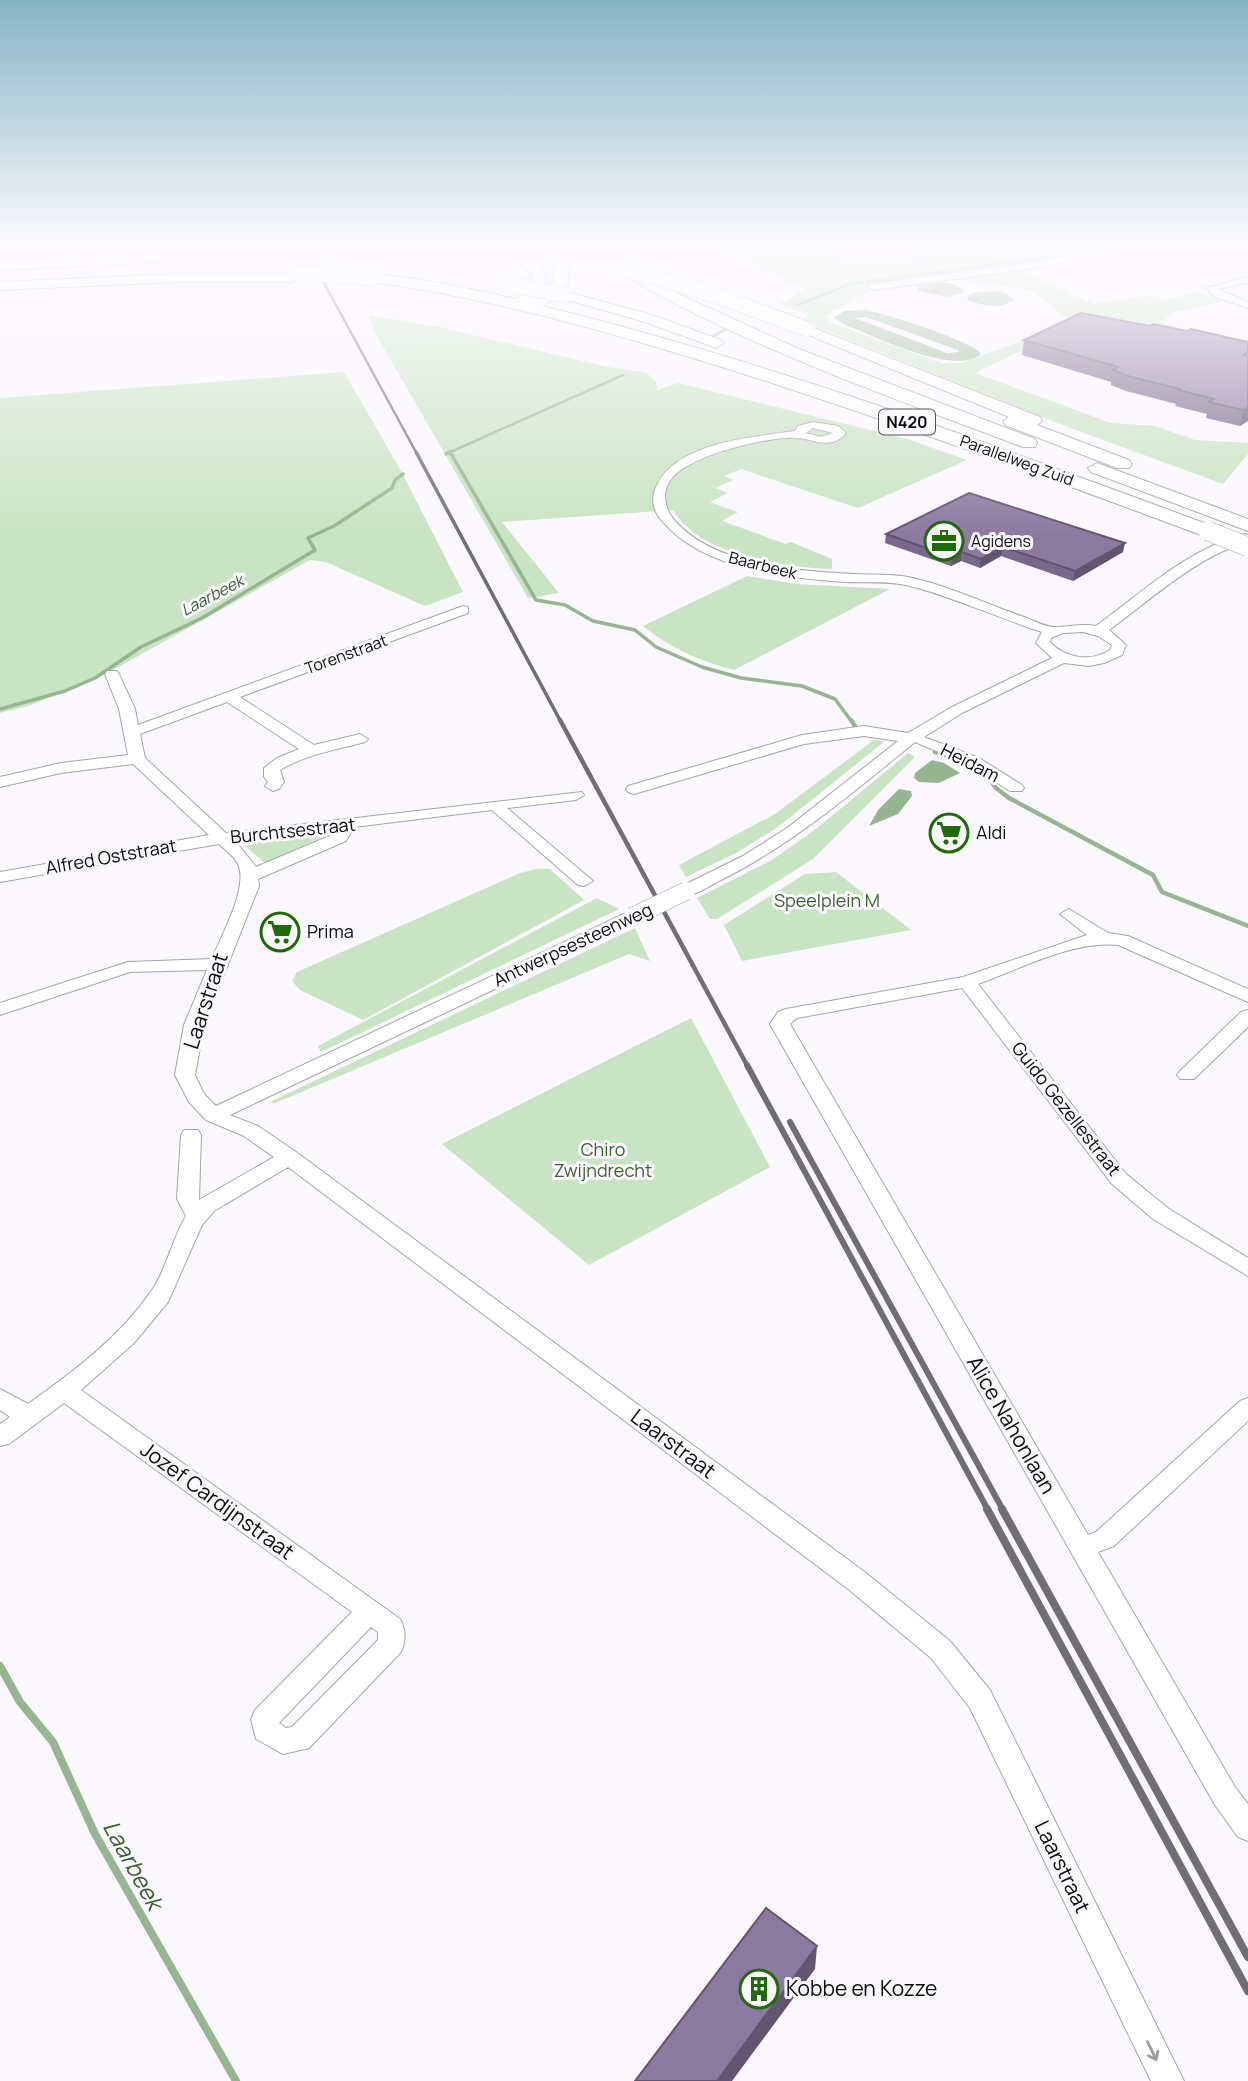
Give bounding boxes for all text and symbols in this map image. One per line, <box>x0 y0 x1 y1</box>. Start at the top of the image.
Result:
road number: N420 <box>879 410 935 434</box>
street label: Parallelweg Zuid <box>957 429 1077 491</box>
office icon: Agidens <box>923 520 965 562</box>
place label: Agidens <box>971 530 1031 552</box>
street label: Baarbeek <box>727 546 800 584</box>
water label: Laarbeek <box>177 568 249 621</box>
street label: Torenstraat <box>302 629 390 679</box>
street label: Heidam <box>937 737 1004 787</box>
street label: Burchtsestraat <box>229 811 357 849</box>
supermarket icon: Aldi <box>928 812 970 854</box>
place label: Aldi <box>976 820 1006 844</box>
street label: Alfred Oststraat <box>43 833 178 879</box>
park label: Speelplein M <box>774 888 880 912</box>
street label: Antwerpsesteenweg <box>489 897 656 991</box>
supermarket icon: Prima <box>259 911 301 953</box>
place label: Prima <box>307 919 354 943</box>
street label: Laarstraat <box>176 949 234 1052</box>
street label: Guido Gezellestraat <box>1007 1036 1127 1180</box>
park label: Chiro Zwijndrecht <box>554 1137 652 1182</box>
street label: Alice Nahonlaan <box>961 1350 1063 1499</box>
street label: Laarstraat <box>625 1402 722 1484</box>
street label: Jozef Cardijnstraat <box>135 1435 300 1565</box>
water label: Laarbeek <box>96 1814 173 1918</box>
street label: Laarstraat <box>1028 1816 1097 1917</box>
building icon: Kobbe en Kozze <box>738 1968 780 2010</box>
place label: Kobbe en Kozze <box>786 1974 937 2002</box>
one-way arrow <box>1146 2040 1159 2061</box>

